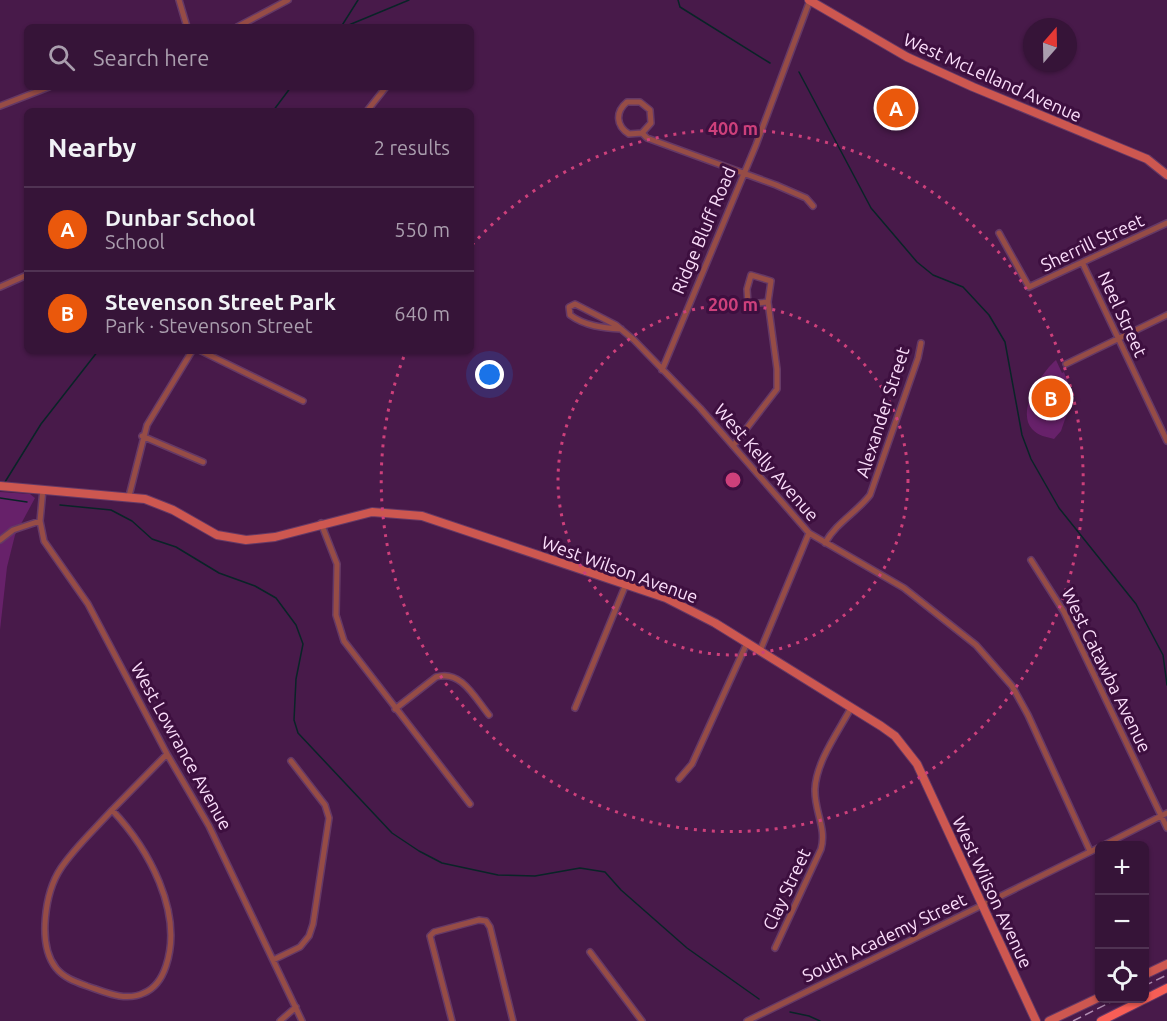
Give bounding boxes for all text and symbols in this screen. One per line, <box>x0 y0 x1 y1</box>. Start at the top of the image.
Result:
north arrow <box>1023 18 1077 72</box>
search box <box>24 24 474 90</box>
street label: West McLelland Avenue <box>901 29 1085 125</box>
icon: search <box>45 41 78 74</box>
text: Search here <box>93 45 209 70</box>
pin: A <box>876 86 916 130</box>
text: 400 m <box>708 118 758 138</box>
text: Nearby <box>48 133 136 162</box>
text: 2 results <box>374 136 450 159</box>
street label: Ridge Bluff Road <box>667 163 739 297</box>
text: Dunbar School <box>105 205 255 230</box>
street label: Sherrill Street <box>1037 209 1147 275</box>
text: A <box>60 218 75 241</box>
text: 550 m <box>394 218 450 241</box>
text: School <box>105 230 165 253</box>
street label: Neel Street <box>1095 268 1151 360</box>
text: Stevenson Street Park <box>105 289 336 314</box>
text: 200 m <box>708 294 758 314</box>
text: B <box>61 302 74 325</box>
text: 640 m <box>394 302 450 325</box>
text: Park · Stevenson Street <box>105 314 313 337</box>
street label: Alexander Street <box>851 344 913 480</box>
your location <box>475 360 504 389</box>
pin: B <box>1032 376 1070 420</box>
street label: West Kelly Avenue <box>711 399 823 525</box>
centre of rings <box>723 470 743 490</box>
street label: West Wilson Avenue <box>539 531 701 607</box>
street label: West Catawba Avenue <box>1058 585 1156 755</box>
street label: West Lowrance Avenue <box>128 659 236 833</box>
street label: West Wilson Avenue <box>949 813 1037 971</box>
map controls <box>1095 841 1149 1003</box>
button: + <box>1095 841 1149 895</box>
street label: Clay Street <box>758 845 814 933</box>
street label: South Academy Street <box>799 889 969 985</box>
button: − <box>1095 895 1149 949</box>
button: locate <box>1095 949 1149 1003</box>

